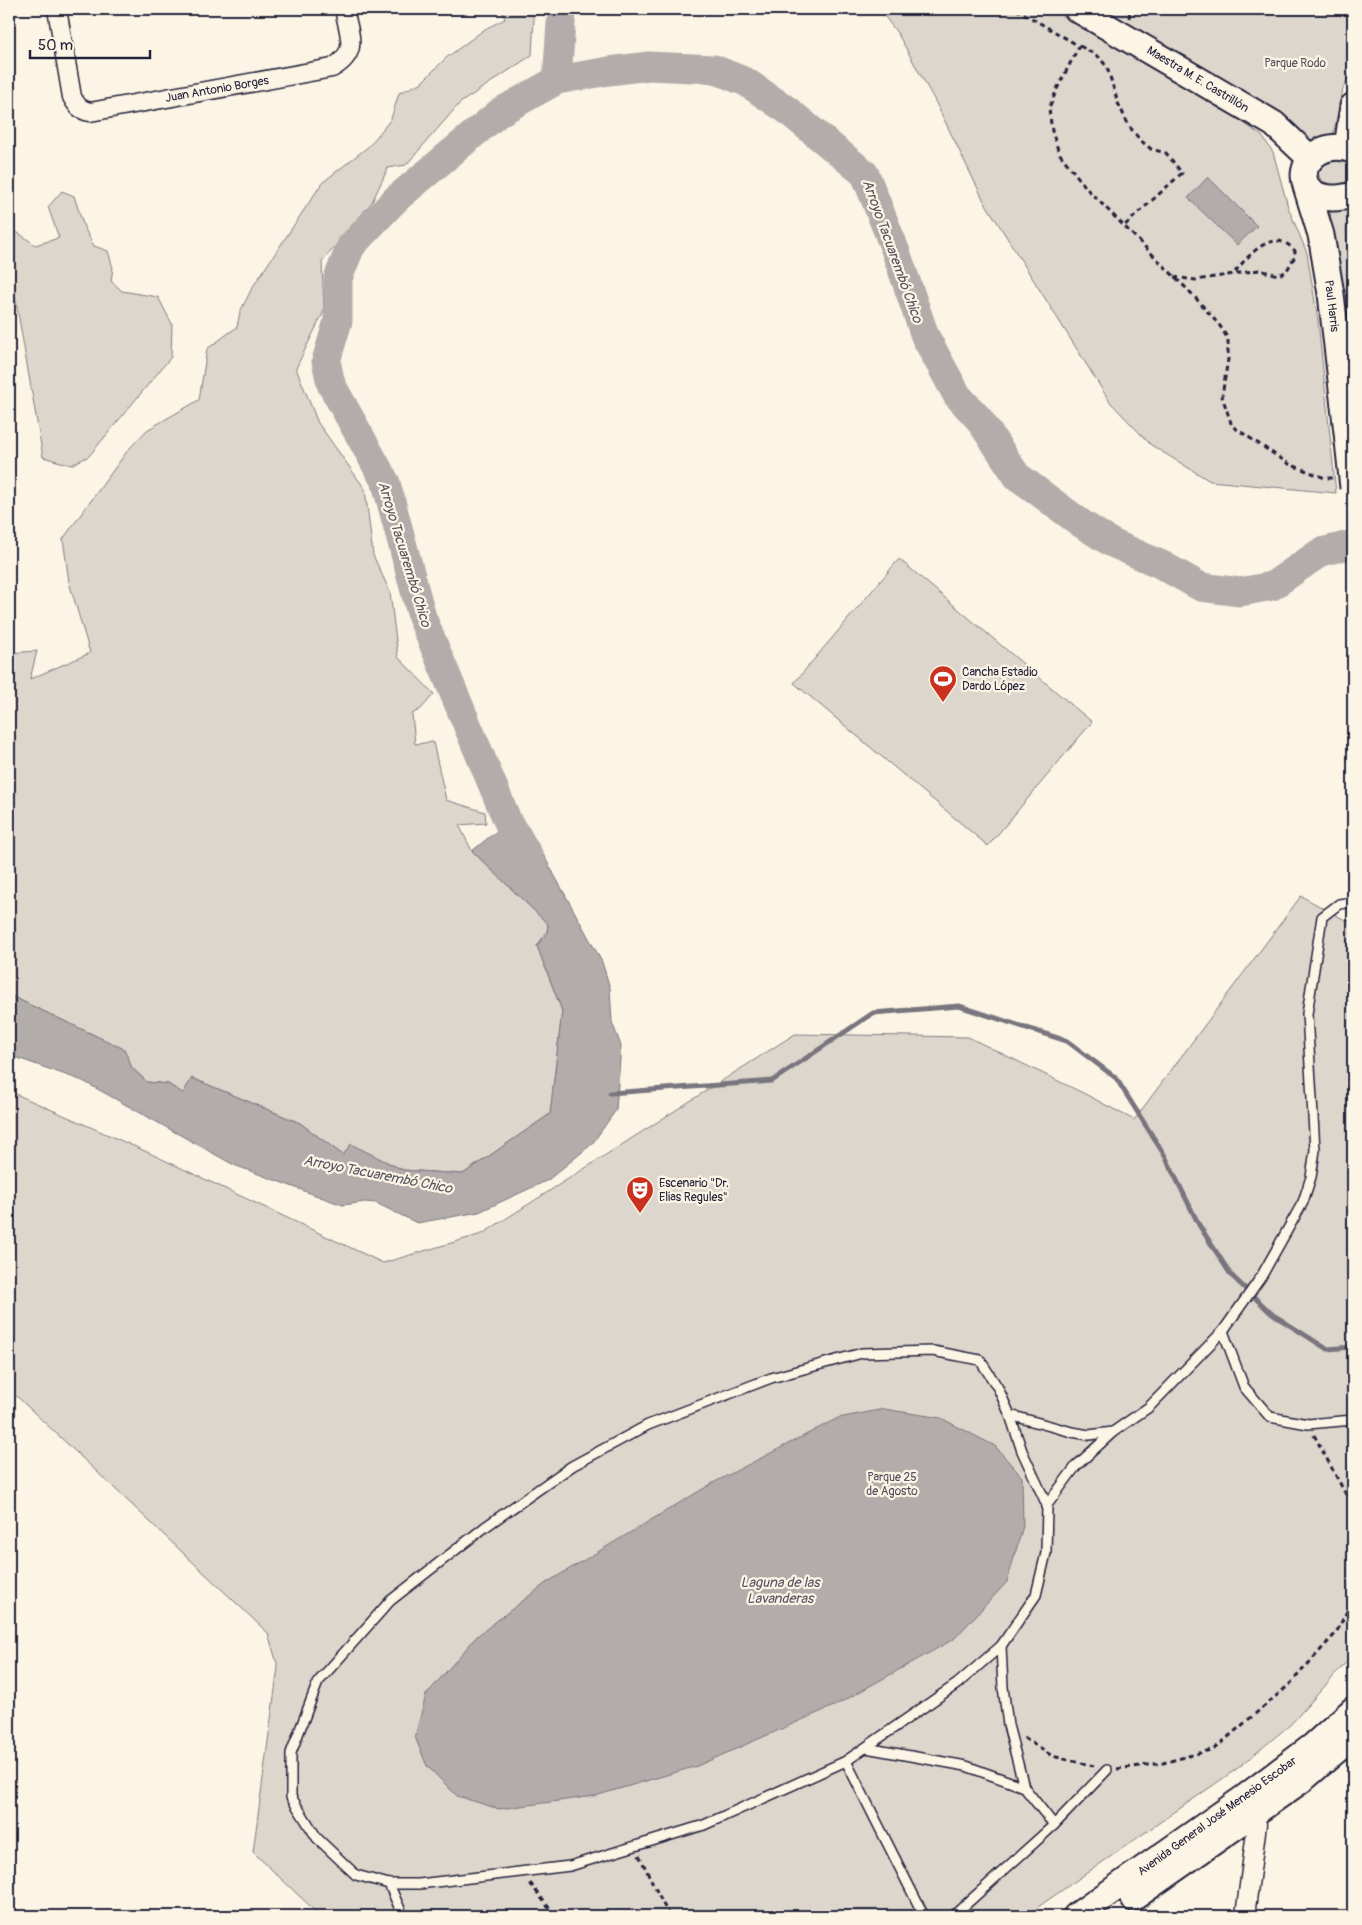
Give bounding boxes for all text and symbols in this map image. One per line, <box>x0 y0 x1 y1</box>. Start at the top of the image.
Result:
scale bar <box>30 28 150 60</box>
text: 50 m <box>38 36 73 55</box>
street label: Maestra M. E. Castrillón <box>1144 43 1252 116</box>
park label: Parque Rodo <box>1264 56 1326 71</box>
street label: Juan Antonio Borges <box>164 73 271 106</box>
water label: Arroyo Tacuarembó Chico <box>859 177 927 326</box>
street label: Paul Harris <box>1321 279 1342 334</box>
water label: Arroyo Tacuarembó Chico <box>374 480 435 630</box>
sports icon: Cancha Estadio Dardo López <box>928 664 958 703</box>
place label: Cancha Estadio Dardo López <box>962 665 1038 694</box>
water label: Arroyo Tacuarembó Chico <box>302 1152 455 1198</box>
theatre icon: Escenario "Dr. Elias Regules" <box>625 1175 655 1214</box>
place label: Escenario "Dr. Elias Regules" <box>659 1176 729 1205</box>
park label: Parque 25 de Agosto <box>866 1470 918 1499</box>
water label: Laguna de las Lavanderas <box>740 1574 821 1607</box>
street label: Avenida General José Menesio Escobar <box>1135 1753 1300 1879</box>

